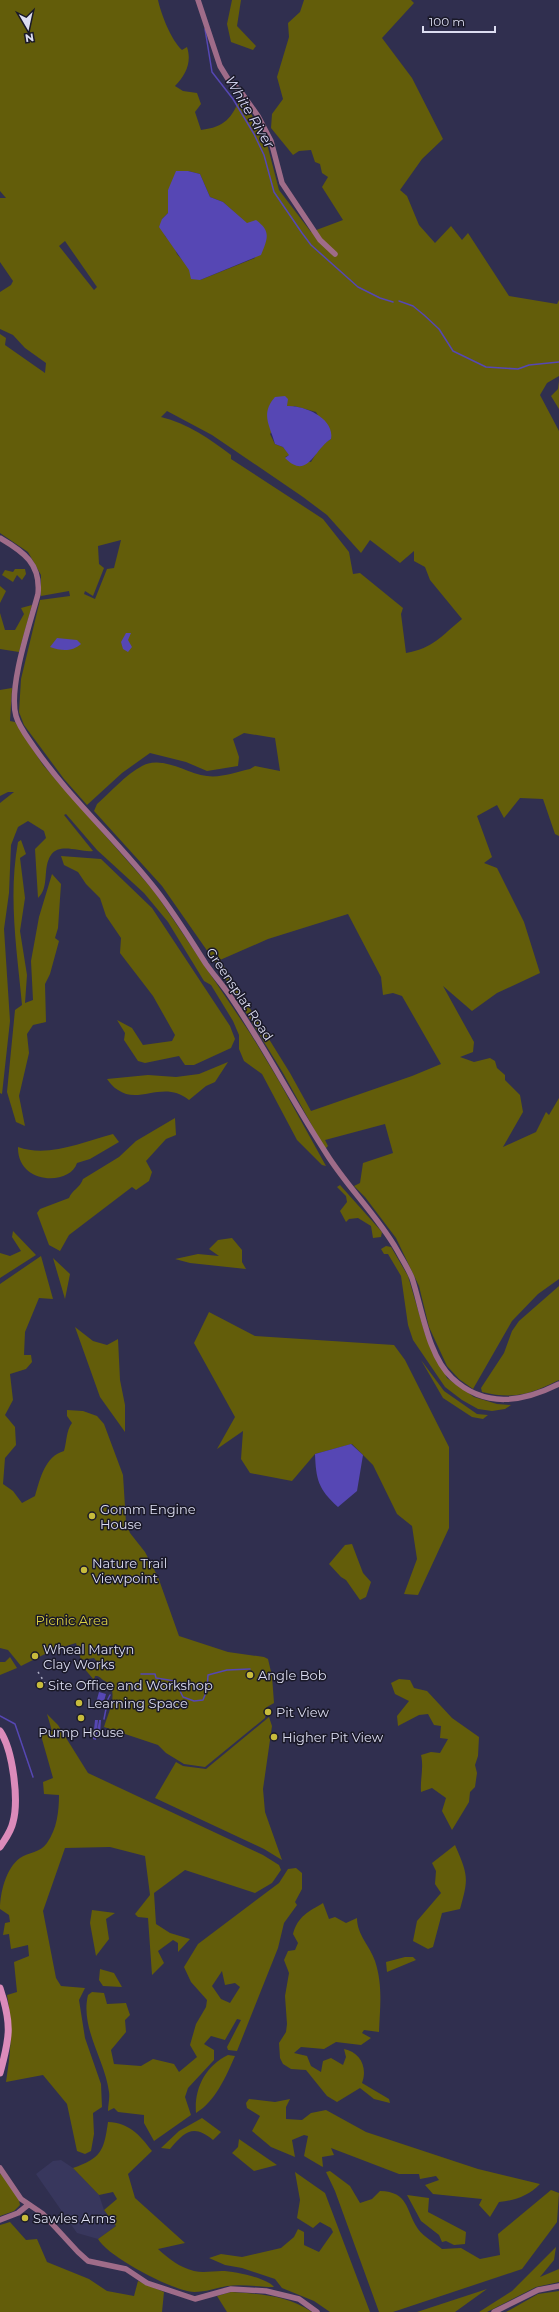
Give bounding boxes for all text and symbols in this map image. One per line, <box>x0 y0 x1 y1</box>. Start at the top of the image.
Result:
north arrow <box>8 8 48 48</box>
scale bar <box>423 8 495 34</box>
text: 100 m <box>429 14 465 29</box>
text: N <box>24 30 35 45</box>
water label: White River <box>221 73 279 152</box>
street label: Greensplat Road <box>203 945 277 1043</box>
place label: Gomm Engine House <box>100 1501 196 1532</box>
marker: Gomm Engine House <box>87 1511 97 1521</box>
place label: Nature Trail Viewpoint <box>92 1555 167 1586</box>
marker: Nature Trail Viewpoint <box>79 1565 89 1575</box>
park label: Picnic Area <box>36 1612 108 1628</box>
place label: Wheal Martyn Clay Works <box>43 1641 134 1672</box>
marker: Wheal Martyn Clay Works <box>30 1651 40 1661</box>
place label: Angle Bob <box>258 1667 327 1683</box>
marker: Angle Bob <box>245 1670 255 1680</box>
place label: Site Office and Workshop <box>48 1677 213 1693</box>
marker: Site Office and Workshop <box>35 1680 45 1690</box>
place label: Learning Space <box>87 1695 188 1711</box>
marker: Learning Space <box>74 1698 84 1708</box>
place label: Pit View <box>276 1704 329 1720</box>
marker: Pit View <box>263 1707 273 1717</box>
marker: Pump House <box>76 1713 86 1723</box>
place label: Pump House <box>38 1724 124 1740</box>
place label: Higher Pit View <box>282 1729 384 1745</box>
marker: Higher Pit View <box>269 1732 279 1742</box>
place label: Sawles Arms <box>33 2210 116 2226</box>
marker: Sawles Arms <box>20 2213 30 2223</box>

